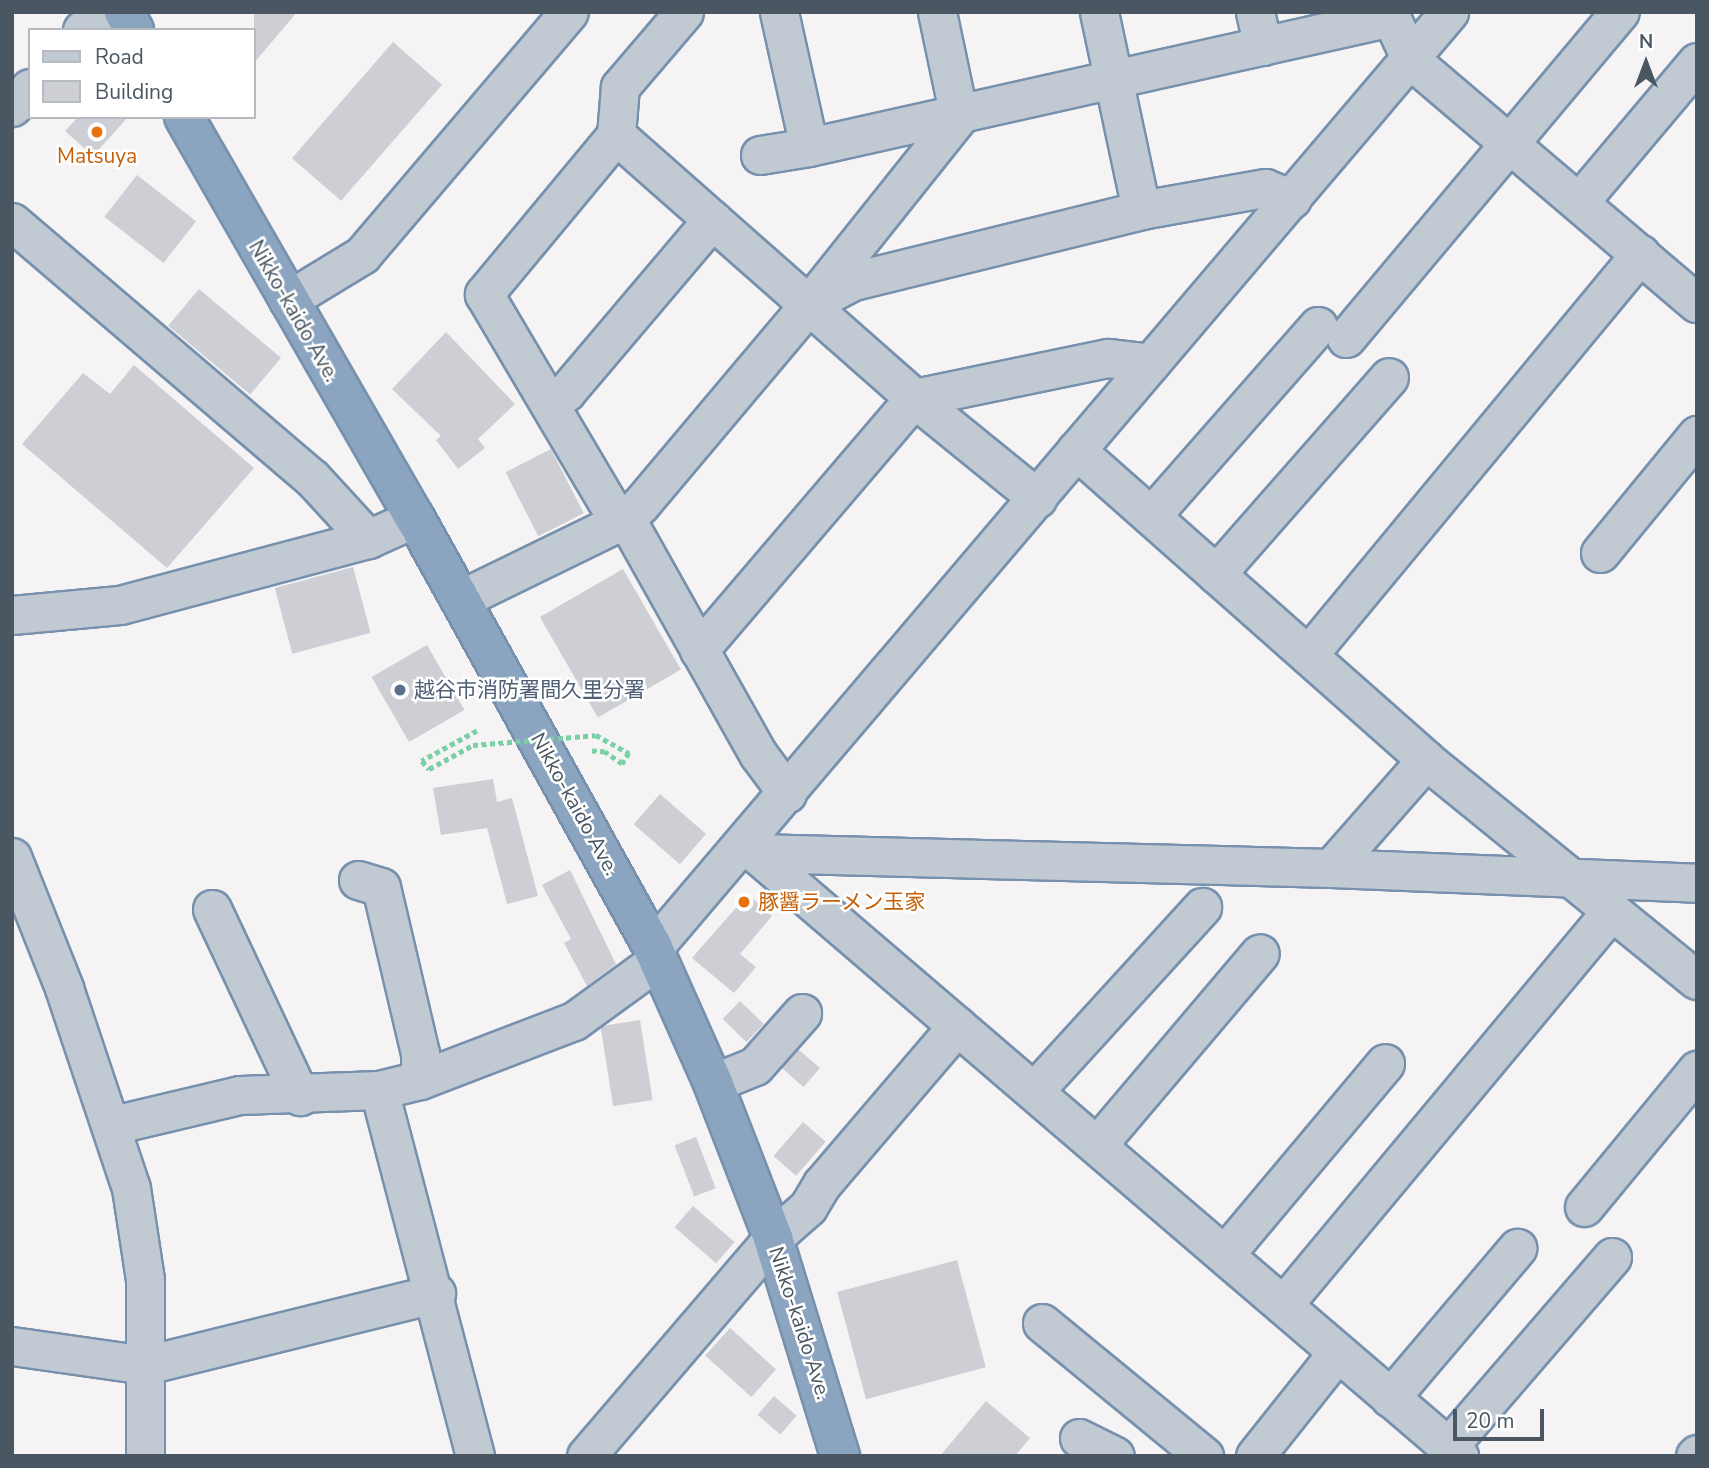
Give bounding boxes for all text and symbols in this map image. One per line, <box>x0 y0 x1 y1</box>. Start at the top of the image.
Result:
legend <box>28 28 256 119</box>
north arrow <box>1611 28 1681 98</box>
text: N <box>1639 29 1653 55</box>
text: Road <box>95 43 144 71</box>
text: Building <box>95 78 173 106</box>
marker: Matsuya <box>89 124 105 140</box>
place label: Matsuya <box>57 143 137 169</box>
street label: Nikko-kaido Ave. <box>243 236 345 386</box>
place label: 越谷市消防署間久里分署 <box>414 677 645 703</box>
marker: 越谷市消防署間久里分署 <box>392 682 408 698</box>
street label: Nikko-kaido Ave. <box>525 728 625 880</box>
place label: 豚醤ラーメン玉家 <box>758 889 926 915</box>
marker: 豚醤ラーメン玉家 <box>736 894 752 910</box>
street label: Nikko-kaido Ave. <box>763 1243 837 1403</box>
scale bar <box>1457 1394 1548 1438</box>
text: 20 m <box>1466 1407 1515 1435</box>

